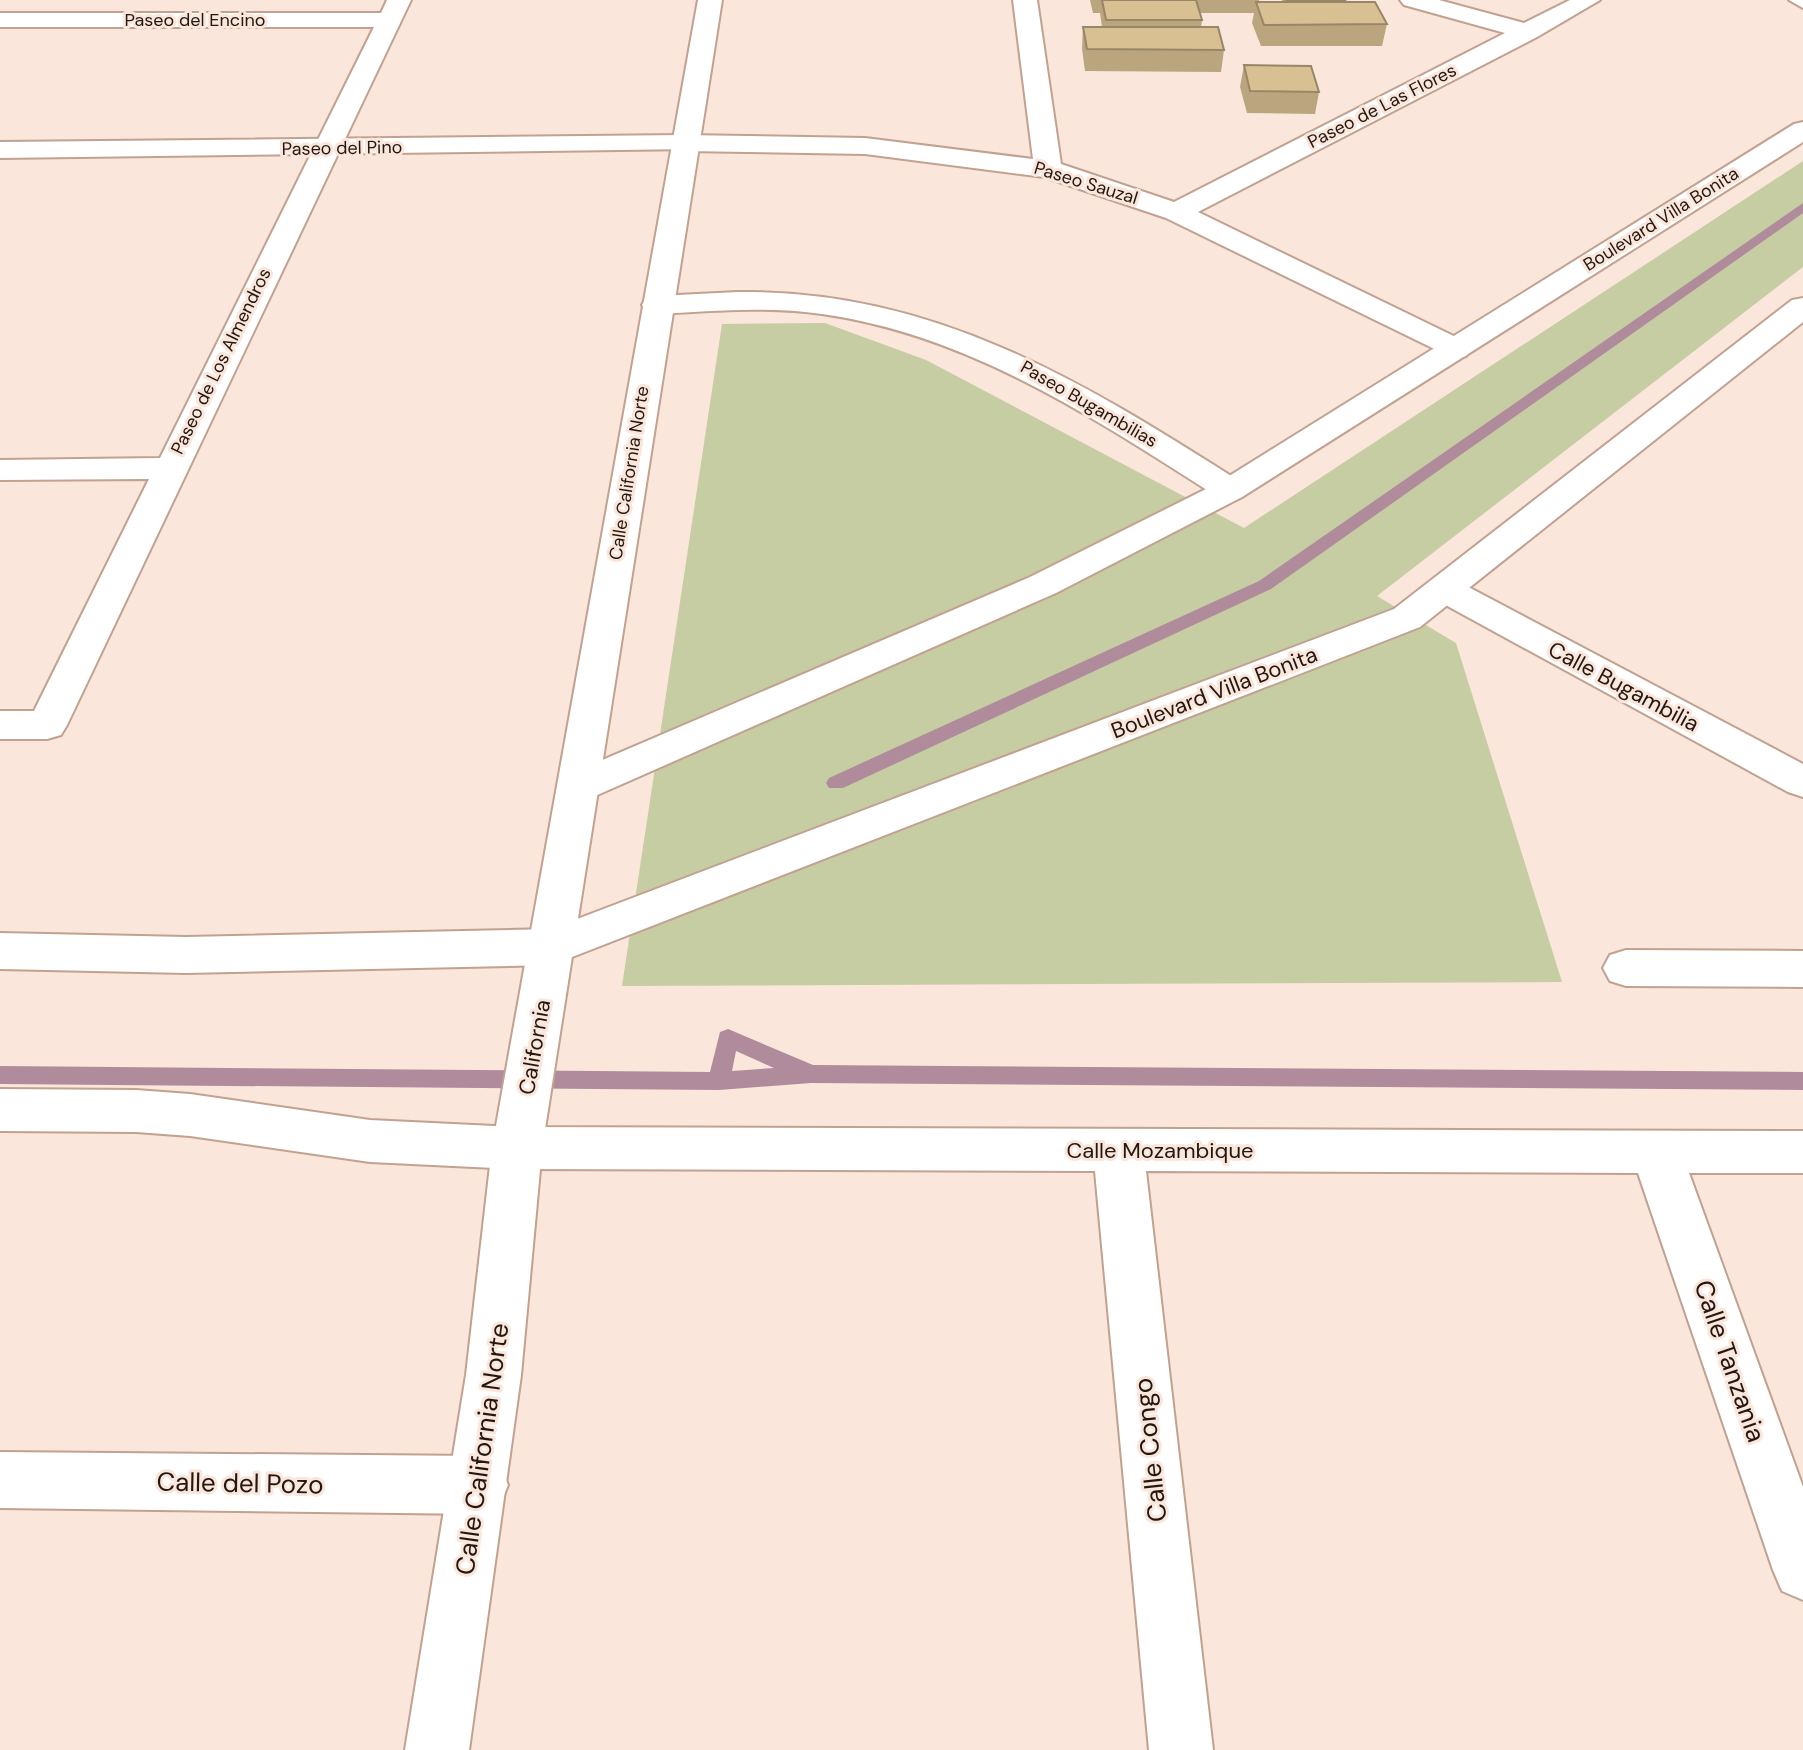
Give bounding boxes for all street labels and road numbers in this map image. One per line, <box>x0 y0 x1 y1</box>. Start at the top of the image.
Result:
street label: Paseo del Encino <box>125 8 265 32</box>
street label: Paseo de Las Flores <box>1304 58 1460 154</box>
street label: Paseo del Pino <box>281 135 403 161</box>
street label: Paseo Sauzal <box>1031 156 1141 210</box>
street label: Boulevard Villa Bonita <box>1579 161 1743 277</box>
street label: Paseo de Los Almendros <box>165 264 277 458</box>
street label: Paseo Bugambilias <box>1016 355 1162 453</box>
street label: Calle California Norte <box>603 384 655 562</box>
street label: Calle Bugambilia <box>1543 634 1704 738</box>
street label: Boulevard Villa Bonita <box>1107 640 1321 745</box>
street label: California <box>512 997 557 1097</box>
street label: Calle Mozambique <box>1066 1136 1254 1165</box>
street label: Calle Tanzania <box>1686 1275 1774 1447</box>
street label: Calle California Norte <box>447 1321 517 1577</box>
street label: Calle Congo <box>1126 1376 1174 1524</box>
street label: Calle del Pozo <box>156 1465 324 1501</box>

